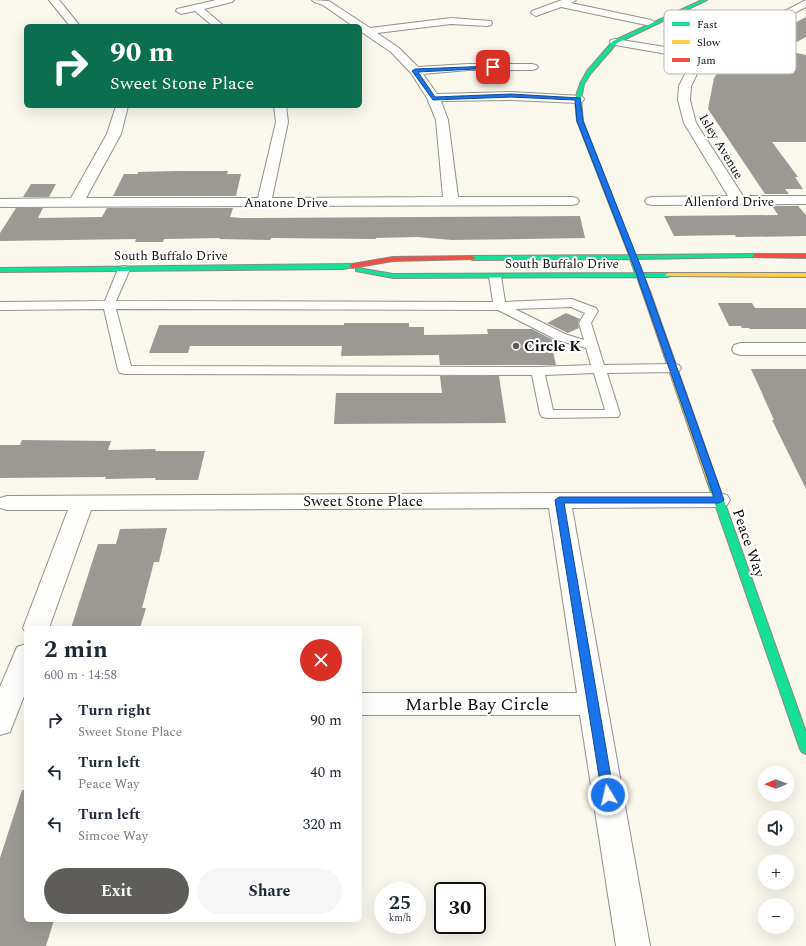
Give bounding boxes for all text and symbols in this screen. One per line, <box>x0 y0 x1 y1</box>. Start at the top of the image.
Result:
legend <box>664 10 796 74</box>
text: Fast <box>697 16 718 33</box>
text: 90 m <box>110 31 174 74</box>
text: Slow <box>697 34 721 51</box>
icon: right <box>44 40 96 92</box>
pin <box>476 50 510 84</box>
text: Jam <box>697 52 716 69</box>
icon: arrive <box>482 56 504 78</box>
text: Sweet Stone Place <box>110 70 254 97</box>
street label: Isley Avenue <box>694 110 749 183</box>
street label: Allenford Drive <box>684 192 774 212</box>
street label: Anatone Drive <box>244 193 328 213</box>
street label: South Buffalo Drive <box>114 246 228 266</box>
street label: South Buffalo Drive <box>505 254 619 274</box>
place label: Circle K <box>524 335 581 358</box>
marker: Circle K <box>511 341 521 351</box>
street label: Sweet Stone Place <box>303 490 423 513</box>
street label: Peace Way <box>726 506 771 581</box>
text: 2 min <box>44 632 108 668</box>
button: close <box>300 639 342 681</box>
text: 600 m · 14:58 <box>44 665 117 685</box>
street label: Marble Bay Circle <box>405 691 549 718</box>
text: Turn right <box>78 699 151 722</box>
icon: right <box>44 709 66 731</box>
text: 90 m <box>310 709 342 732</box>
text: Sweet Stone Place <box>78 722 182 742</box>
text: Turn left <box>78 751 140 774</box>
icon: left <box>44 761 66 783</box>
text: 40 m <box>310 761 342 784</box>
north arrow <box>758 766 794 802</box>
map controls <box>758 766 794 934</box>
text: Peace Way <box>78 774 140 794</box>
position arrow <box>587 774 629 816</box>
text: Turn left <box>78 803 140 826</box>
button: sound <box>758 810 794 846</box>
icon: left <box>44 813 66 835</box>
text: 320 m <box>303 813 342 836</box>
text: Simcoe Way <box>78 826 148 846</box>
button: + <box>758 854 794 890</box>
button: Exit <box>44 868 189 914</box>
button: Share <box>197 868 342 914</box>
speed limit sign: 30 <box>434 882 486 934</box>
text: 25 <box>389 888 411 918</box>
button: − <box>758 898 794 934</box>
text: km/h <box>389 910 411 926</box>

